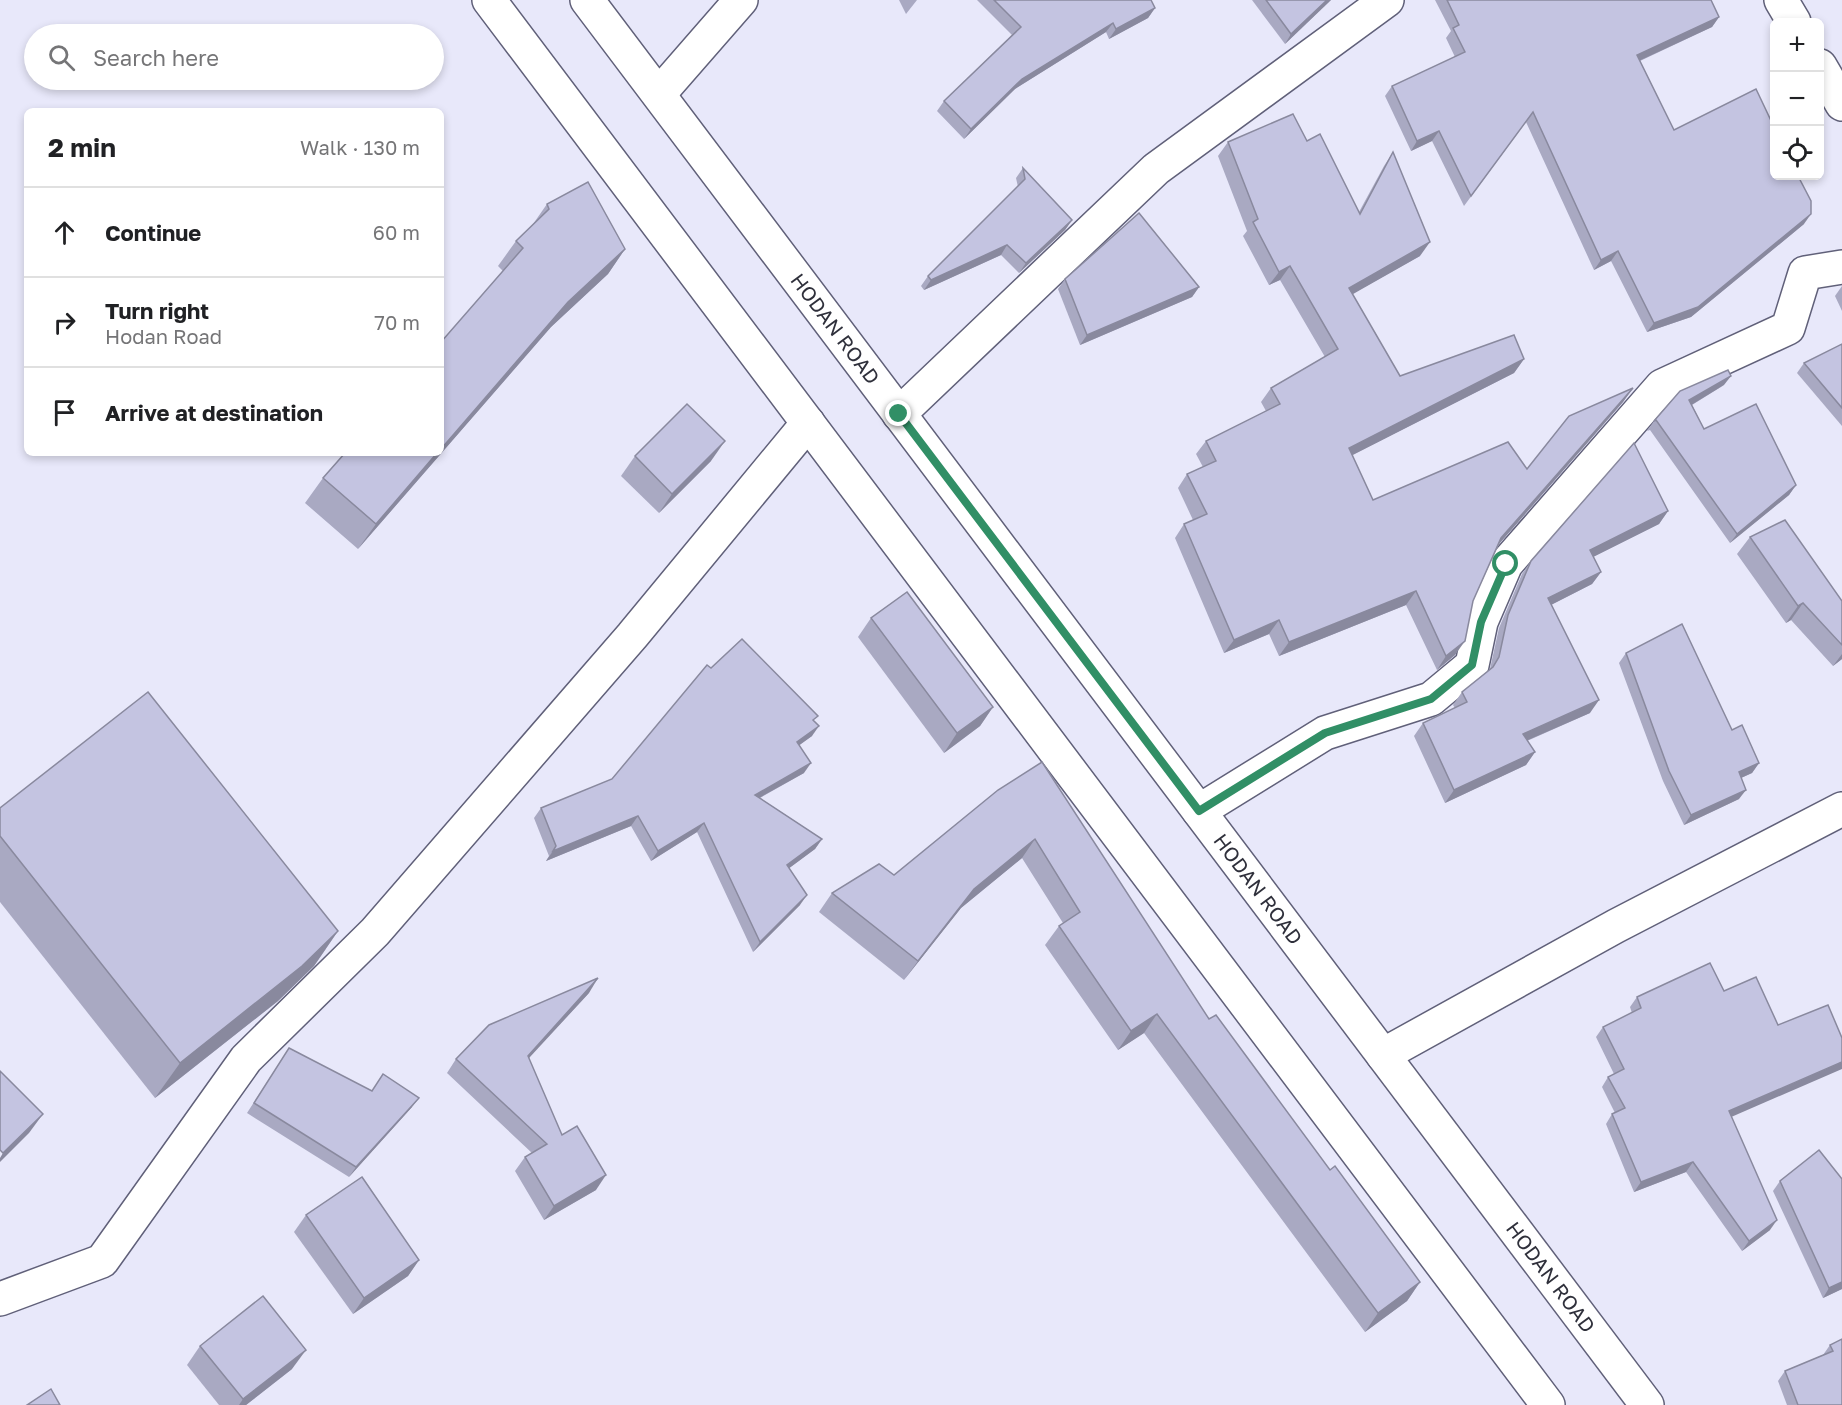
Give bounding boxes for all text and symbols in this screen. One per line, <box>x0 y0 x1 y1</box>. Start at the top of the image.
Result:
map controls <box>1770 18 1824 180</box>
button: + <box>1770 18 1824 72</box>
search box <box>24 24 444 90</box>
icon: search <box>45 41 78 74</box>
text: Search here <box>93 44 219 71</box>
button: − <box>1770 72 1824 126</box>
button: locate <box>1770 126 1824 180</box>
text: 2 min <box>48 132 116 163</box>
text: Walk · 130 m <box>300 135 420 159</box>
icon: ahead <box>48 216 81 249</box>
text: Continue <box>105 219 201 246</box>
text: 60 m <box>373 220 420 244</box>
street label: HODAN ROAD <box>786 268 885 388</box>
text: Turn right <box>105 297 209 324</box>
icon: right <box>48 306 81 339</box>
text: 70 m <box>374 310 420 334</box>
text: Hodan Road <box>105 324 222 348</box>
icon: arrive <box>48 396 81 429</box>
text: Arrive at destination <box>105 399 323 426</box>
route end <box>885 400 911 426</box>
route start <box>1492 550 1518 576</box>
street label: HODAN ROAD <box>1209 829 1308 949</box>
street label: HODAN ROAD <box>1502 1216 1601 1337</box>

